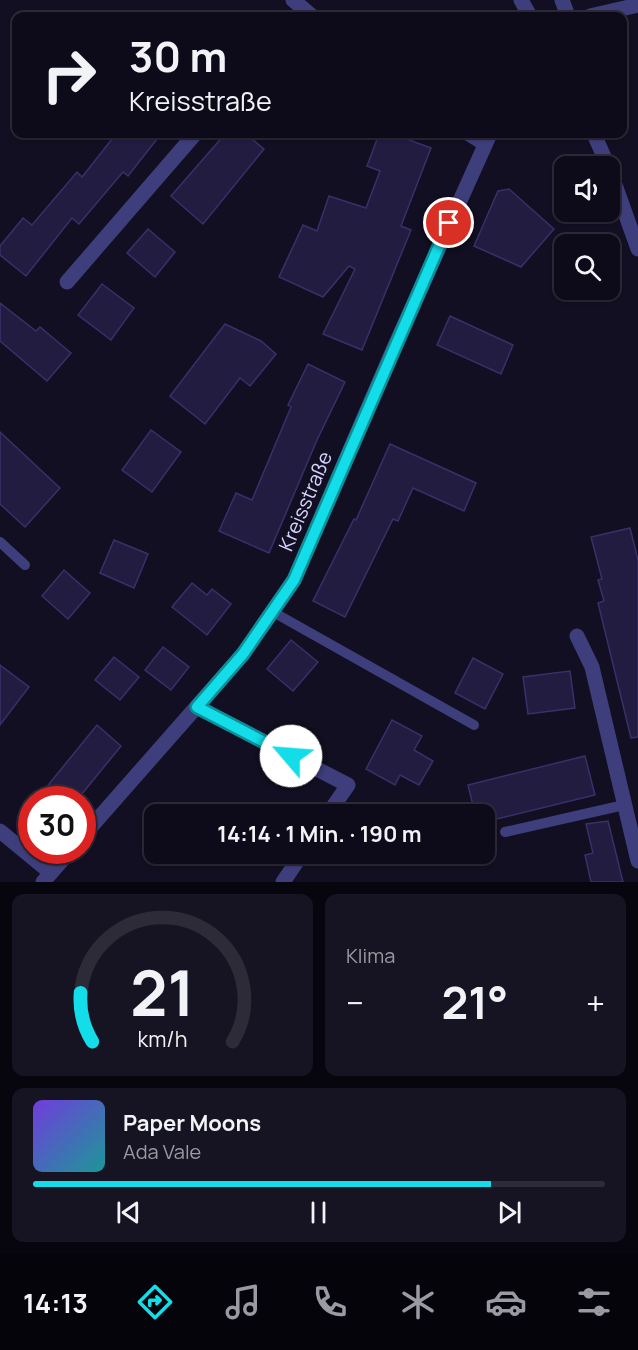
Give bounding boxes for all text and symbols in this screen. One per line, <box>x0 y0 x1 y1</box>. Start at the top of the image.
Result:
text: 30 m <box>129 27 227 85</box>
icon: right <box>30 36 108 114</box>
text: Kreisstraße <box>129 82 272 119</box>
map controls <box>554 156 620 300</box>
button: sound <box>554 156 620 222</box>
pin <box>423 197 474 248</box>
icon: arrive <box>432 206 465 239</box>
button: search <box>554 234 620 300</box>
street label: Kreisstraße <box>272 447 338 555</box>
position arrow <box>259 724 323 788</box>
speed limit sign: 30 <box>18 786 96 864</box>
text: 14:14 · 1 Min. · 190 m <box>217 819 422 849</box>
text: Klima <box>346 942 395 969</box>
text: 21 <box>130 949 195 1035</box>
text: 21° <box>442 971 508 1033</box>
text: − <box>346 980 364 1025</box>
text: + <box>586 980 605 1025</box>
text: km/h <box>138 1024 187 1053</box>
text: Paper Moons <box>123 1108 261 1138</box>
text: Ada Vale <box>123 1138 201 1165</box>
icon: previous <box>112 1196 145 1229</box>
icon: pause <box>302 1196 335 1229</box>
icon: next <box>493 1196 526 1229</box>
icon: directions <box>134 1281 176 1323</box>
icon: music <box>222 1281 264 1323</box>
icon: phone <box>309 1281 351 1323</box>
icon: climate <box>397 1281 439 1323</box>
icon: car <box>485 1281 527 1323</box>
icon: filters <box>573 1281 615 1323</box>
text: 14:13 <box>23 1284 88 1321</box>

